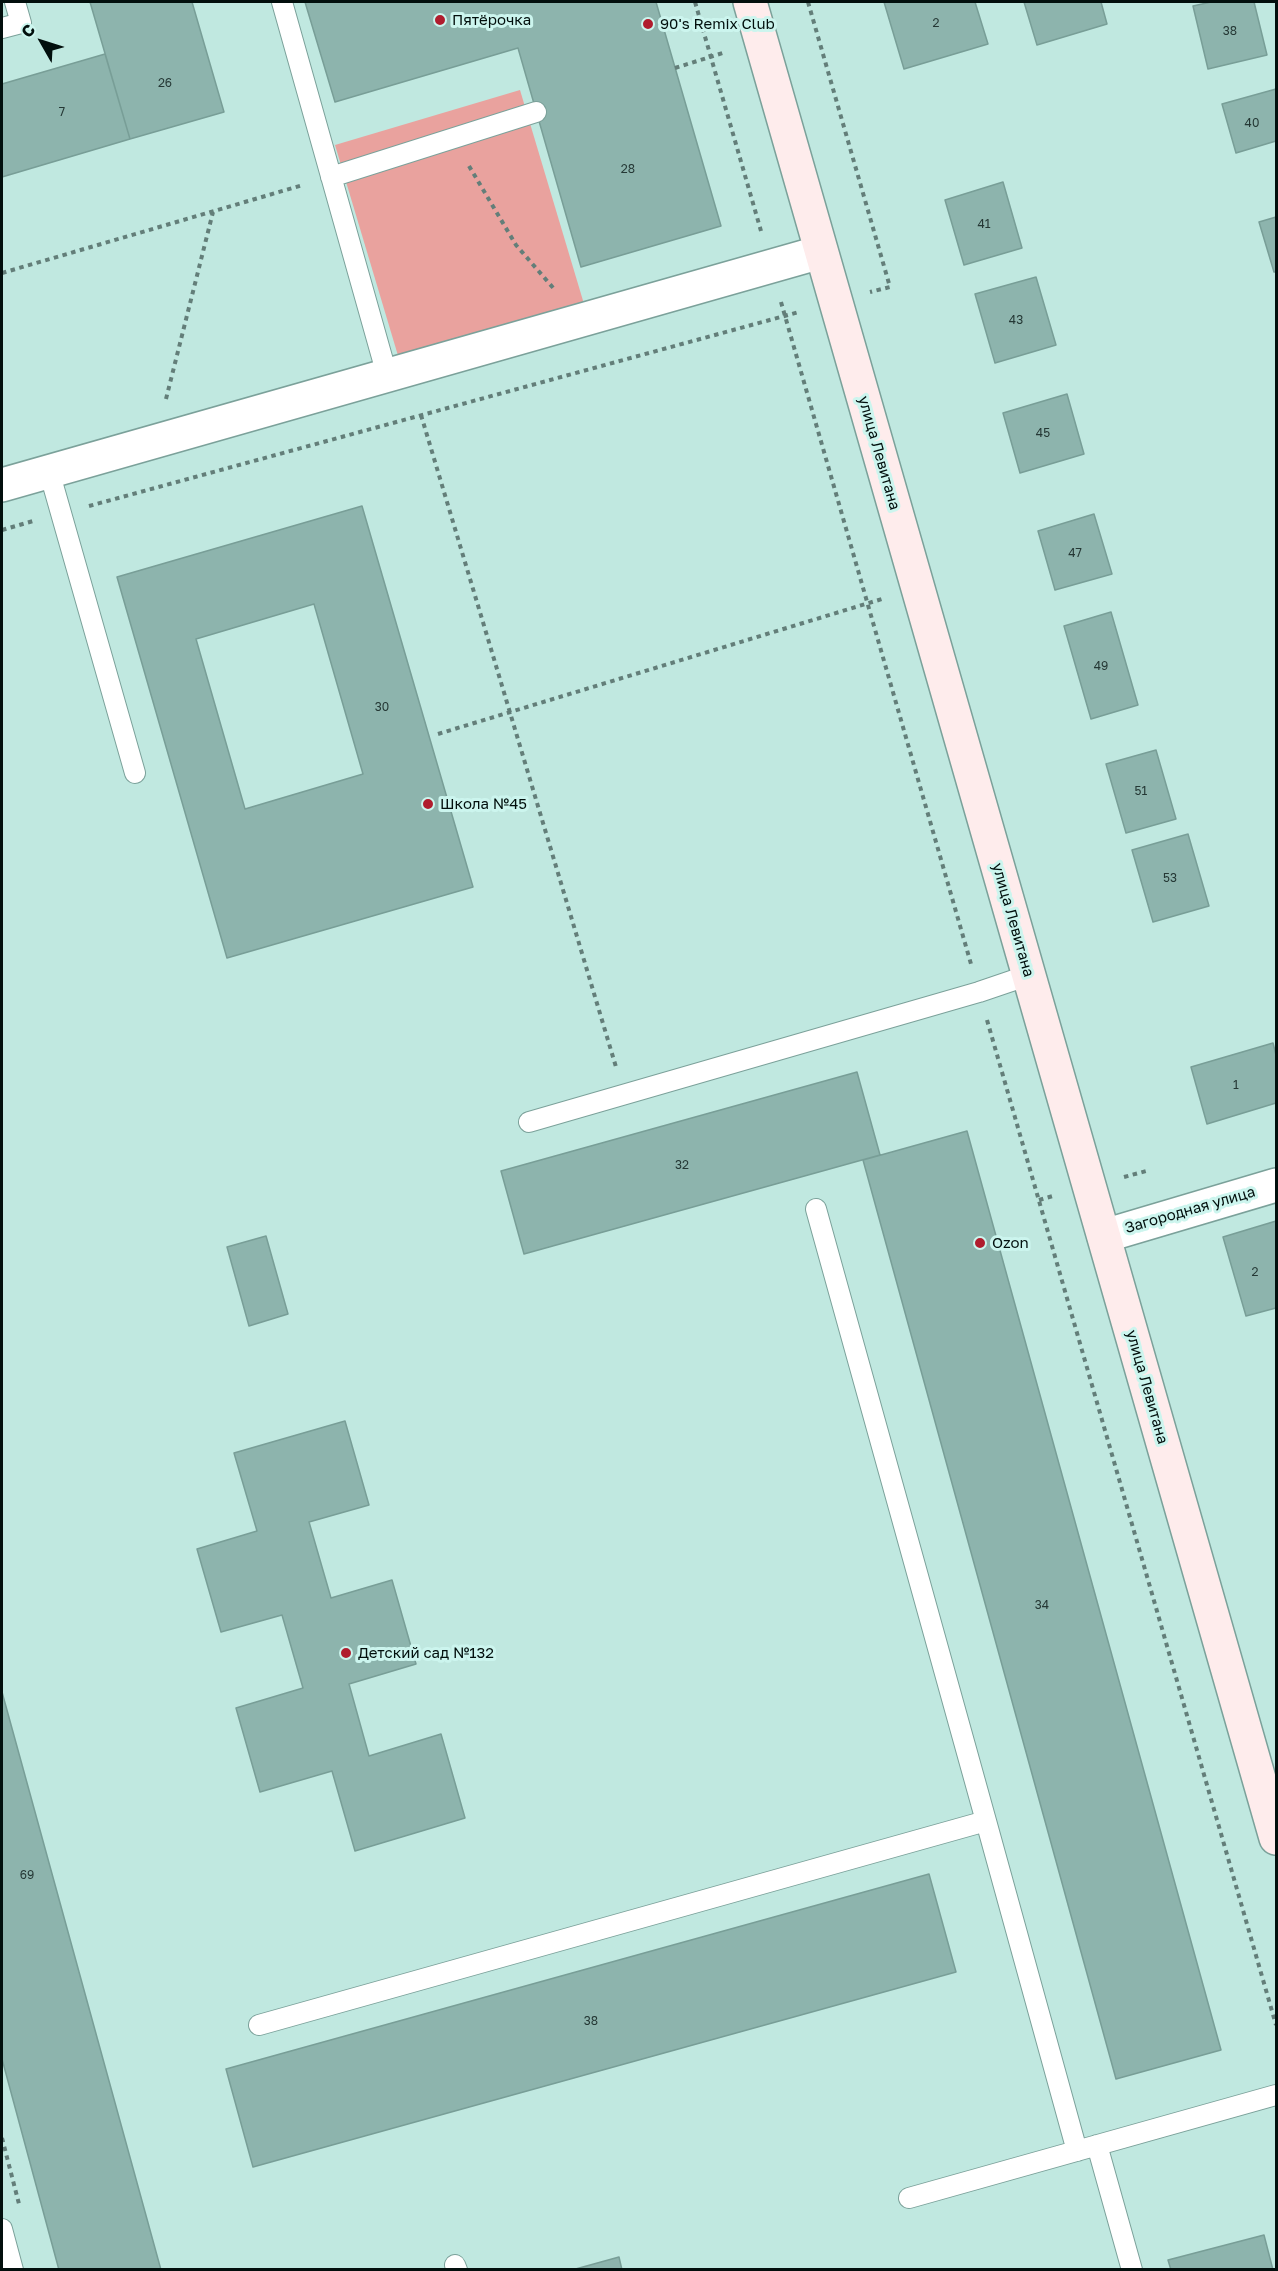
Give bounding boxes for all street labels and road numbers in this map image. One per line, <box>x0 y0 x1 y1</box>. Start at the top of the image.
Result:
street label: улица Левитана <box>854 394 904 512</box>
street label: улица Левитана <box>988 861 1038 979</box>
street label: Загородная улица <box>1123 1183 1257 1237</box>
street label: улица Левитана <box>1122 1328 1172 1446</box>

